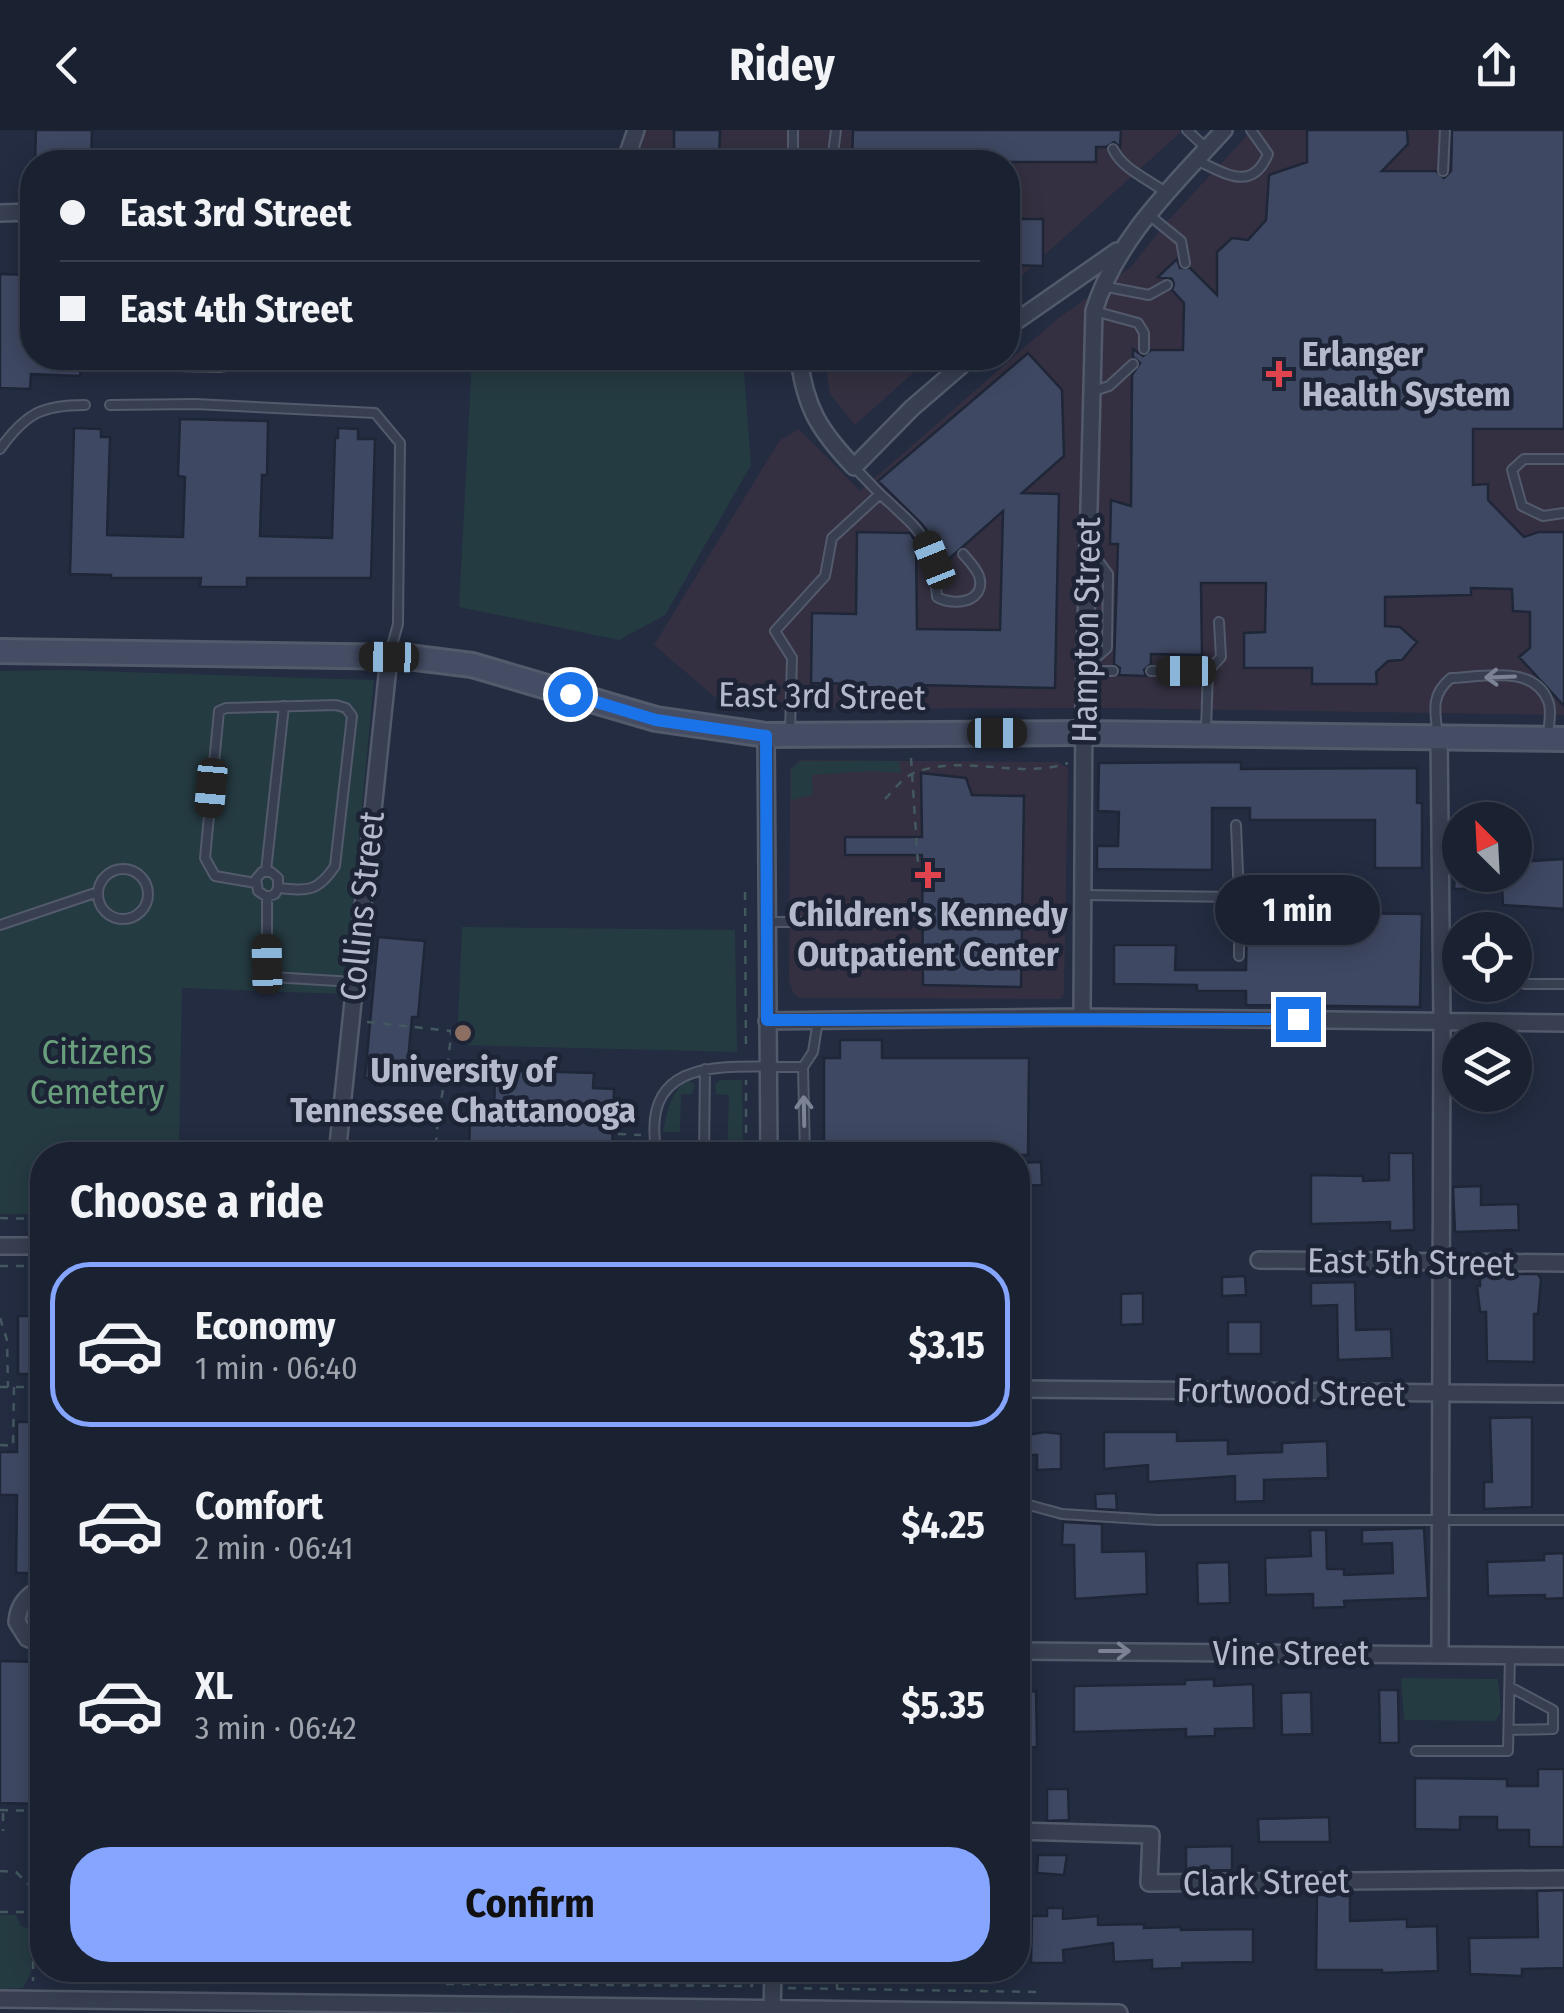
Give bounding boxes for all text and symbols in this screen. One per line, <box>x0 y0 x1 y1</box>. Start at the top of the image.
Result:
icon: back <box>40 38 95 93</box>
text: Ridey <box>729 38 835 92</box>
icon: share <box>1469 38 1524 93</box>
text: East 3rd Street <box>120 190 352 236</box>
text: East 4th Street <box>120 286 353 332</box>
place label: Erlanger Health System <box>1302 333 1511 415</box>
marker: Erlanger Health System <box>1266 361 1292 387</box>
street label: Hampton Street <box>1063 516 1109 743</box>
car <box>909 527 959 593</box>
car <box>359 641 419 673</box>
car <box>1156 656 1216 686</box>
one-way arrow <box>1484 667 1516 686</box>
route start <box>548 672 593 717</box>
street label: East 3rd Street <box>718 673 927 719</box>
car <box>967 718 1027 748</box>
car <box>193 757 229 819</box>
north arrow <box>1442 802 1532 892</box>
map controls <box>1442 802 1532 1112</box>
street label: Collins Street <box>331 809 393 1003</box>
marker: Children's Kennedy Outpatient Center <box>915 862 941 888</box>
callout: 1 min <box>1216 874 1380 944</box>
text: 1 min <box>1263 891 1332 929</box>
place label: Children's Kennedy Outpatient Center <box>788 893 1068 975</box>
button: locate <box>1442 912 1532 1002</box>
car <box>251 934 283 994</box>
route end <box>1276 997 1321 1042</box>
marker: University of Tennessee Chattanooga <box>452 1022 474 1044</box>
button: layers <box>1442 1022 1532 1112</box>
park label: Citizens Cemetery <box>30 1031 165 1113</box>
place label: University of Tennessee Chattanooga <box>290 1049 636 1131</box>
one-way arrow <box>794 1096 814 1128</box>
text: Choose a ride <box>70 1175 324 1229</box>
street label: East 5th Street <box>1307 1239 1516 1285</box>
icon: car <box>75 1300 165 1390</box>
text: Economy <box>195 1303 335 1349</box>
text: $3.15 <box>908 1322 985 1368</box>
text: 1 min · 06:40 <box>195 1349 358 1387</box>
street label: Fortwood Street <box>1176 1369 1406 1415</box>
icon: car <box>75 1480 165 1570</box>
text: Comfort <box>195 1483 323 1529</box>
text: $4.25 <box>902 1502 985 1548</box>
text: 2 min · 06:41 <box>195 1529 353 1567</box>
street label: Vine Street <box>1213 1632 1370 1674</box>
one-way arrow <box>1098 1642 1130 1660</box>
icon: car <box>75 1660 165 1750</box>
text: XL <box>195 1663 233 1709</box>
text: $5.35 <box>901 1682 985 1728</box>
text: 3 min · 06:42 <box>195 1709 357 1747</box>
button: Confirm <box>70 1847 990 1962</box>
street label: Clark Street <box>1182 1860 1350 1904</box>

